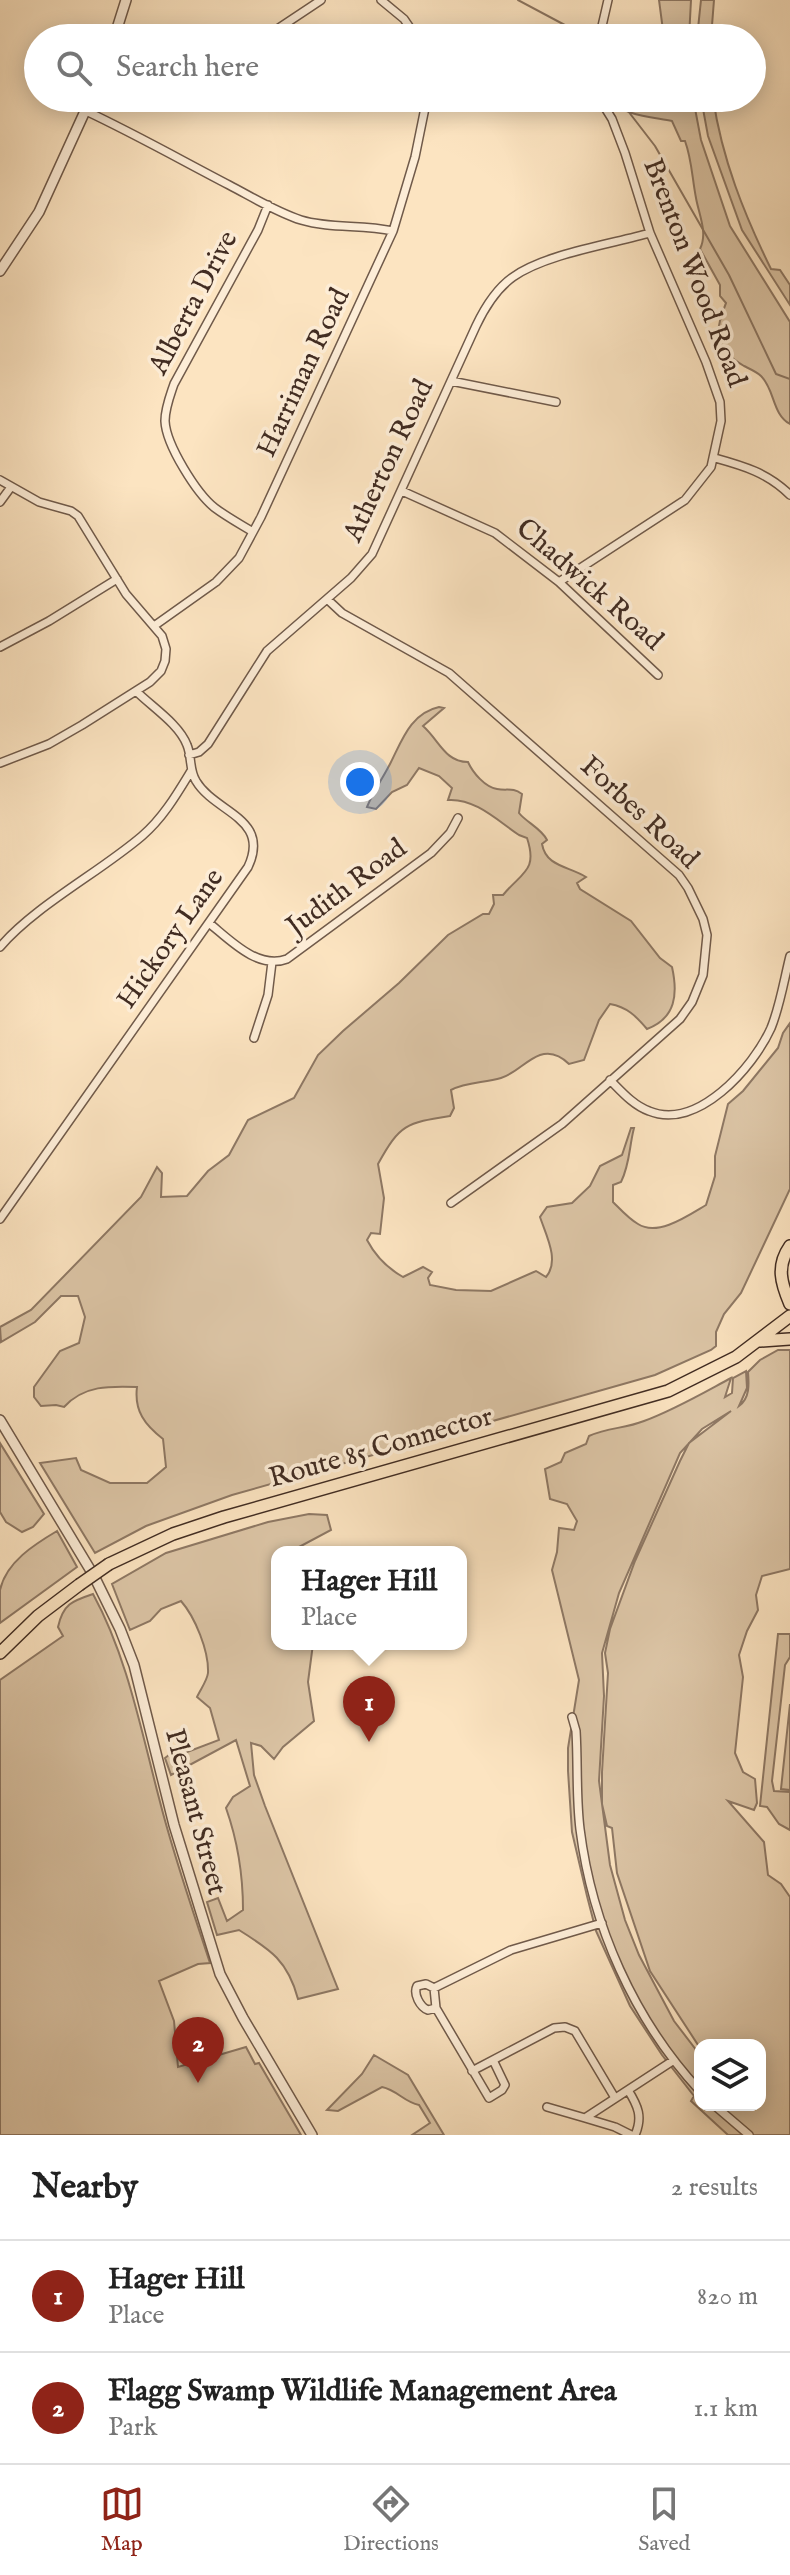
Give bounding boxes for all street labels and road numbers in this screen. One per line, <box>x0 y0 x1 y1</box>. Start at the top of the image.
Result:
street label: Brenton Wood Road <box>634 154 754 392</box>
street label: Alberta Drive <box>141 225 247 382</box>
street label: Harriman Road <box>250 283 358 463</box>
street label: Atherton Road <box>336 374 442 549</box>
street label: Chadwick Road <box>508 511 670 659</box>
street label: Forbes Road <box>572 749 706 877</box>
street label: Judith Road <box>278 831 414 946</box>
street label: Hickory Lane <box>110 862 232 1016</box>
street label: Route 85 Connector <box>265 1399 497 1497</box>
street label: Pleasant Street <box>156 1725 234 1899</box>

